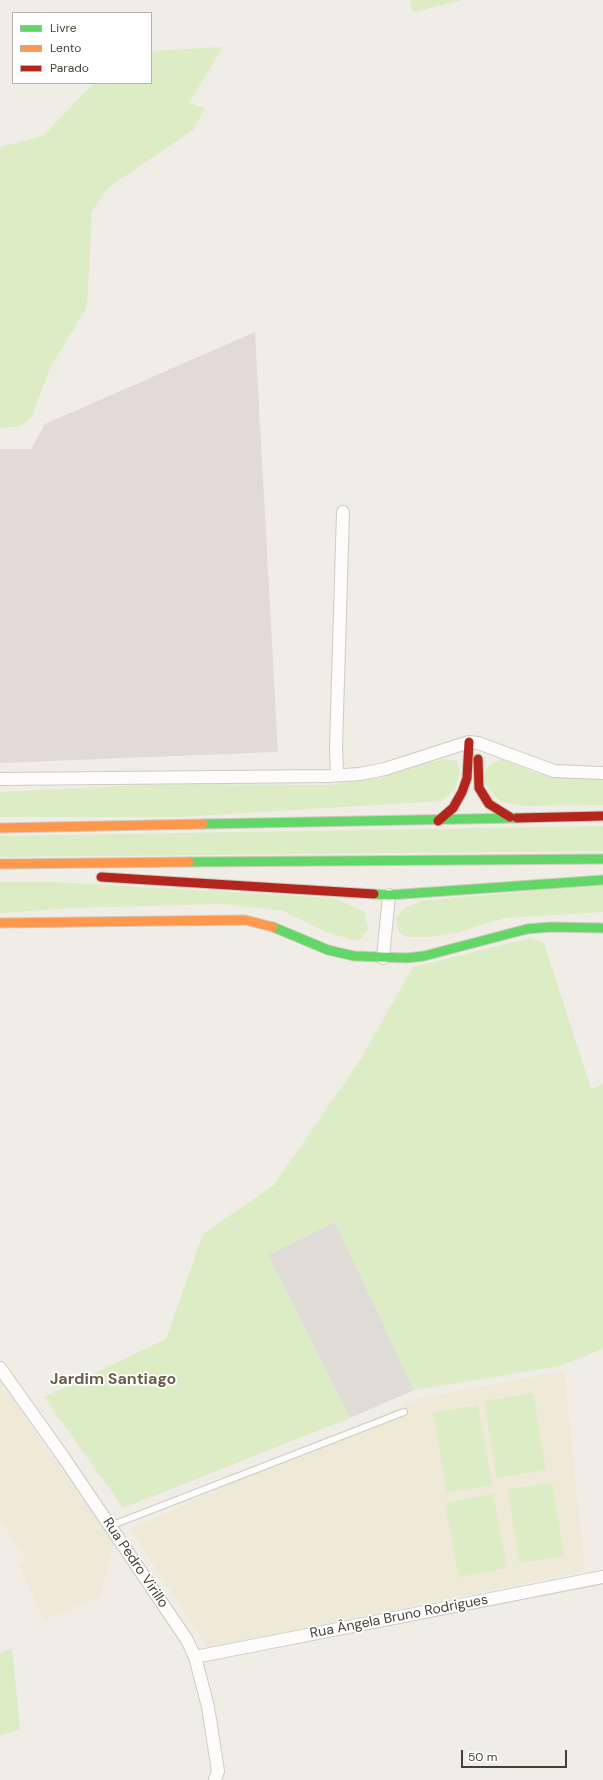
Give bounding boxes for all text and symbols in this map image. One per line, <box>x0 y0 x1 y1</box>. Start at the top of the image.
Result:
legend <box>12 12 152 84</box>
text: Livre <box>50 20 77 36</box>
text: Lento <box>50 40 81 56</box>
text: Parado <box>50 60 89 76</box>
district label: Jardim Santiago <box>50 1370 176 1390</box>
street label: Rua Pedro Virillo <box>99 1515 171 1611</box>
street label: Rua Ângela Bruno Rodrigues <box>309 1591 489 1643</box>
scale bar <box>463 1742 569 1768</box>
text: 50 m <box>468 1749 497 1765</box>

